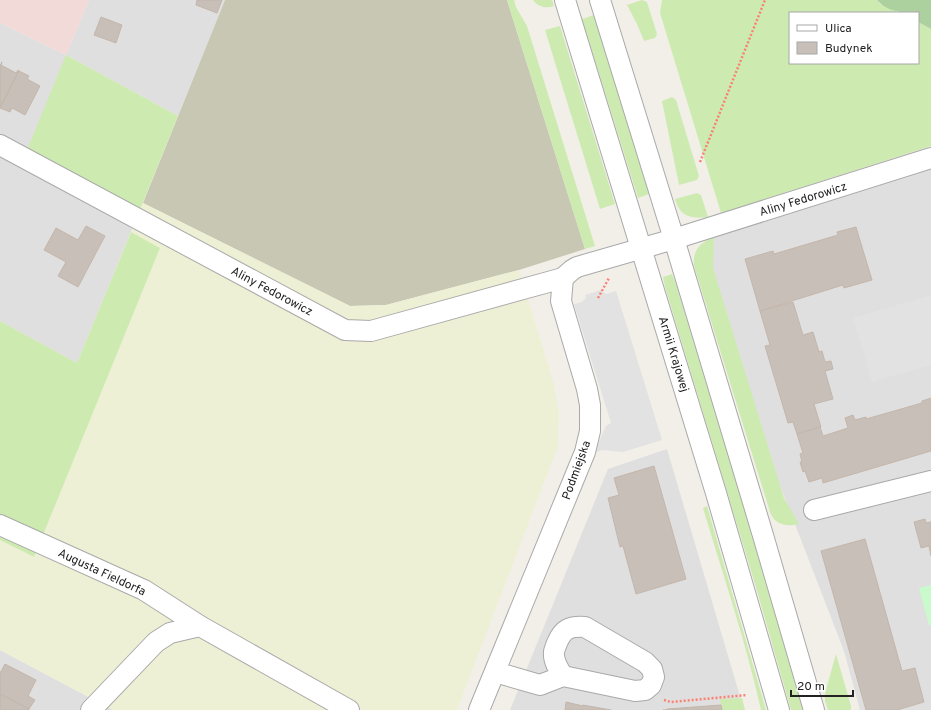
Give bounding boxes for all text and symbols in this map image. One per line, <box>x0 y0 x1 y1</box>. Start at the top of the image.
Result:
legend <box>789 12 919 64</box>
text: Ulica <box>825 21 852 37</box>
text: Budynek <box>825 41 873 57</box>
street label: Aliny Fedorowicz <box>758 179 849 221</box>
street label: Aliny Fedorowicz <box>228 264 315 320</box>
street label: Armii Krajowej <box>654 314 692 394</box>
street label: Podmiejska <box>559 438 595 502</box>
street label: Augusta Fieldorfa <box>55 546 148 600</box>
scale bar <box>791 672 853 698</box>
text: 20 m <box>797 679 825 695</box>

